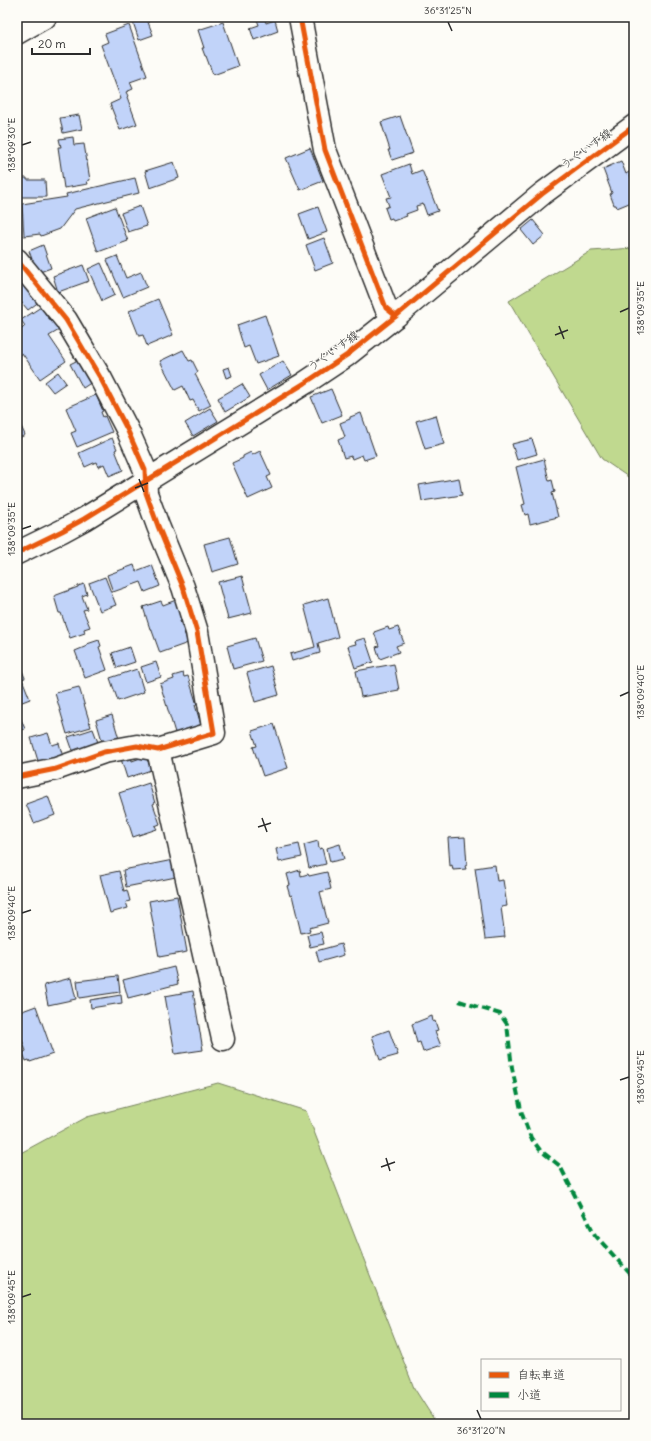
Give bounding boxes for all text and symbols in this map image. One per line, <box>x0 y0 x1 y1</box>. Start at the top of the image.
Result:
text: 36°31'25"N <box>424 4 472 17</box>
scale bar <box>32 30 90 56</box>
text: 20 m <box>38 36 66 51</box>
text: 138°09'30"E <box>5 118 18 172</box>
street label: うぐいす線 <box>557 125 614 172</box>
text: 138°09'35"E <box>634 281 647 335</box>
street label: うぐいす線 <box>304 327 361 374</box>
text: 138°09'35"E <box>5 502 18 556</box>
text: 138°09'40"E <box>634 665 647 719</box>
text: 138°09'40"E <box>5 886 18 940</box>
text: 138°09'45"E <box>634 1050 647 1104</box>
text: 138°09'45"E <box>5 1270 18 1324</box>
legend <box>481 1359 621 1411</box>
text: 自転車道 <box>517 1367 565 1382</box>
text: 小道 <box>517 1387 541 1402</box>
text: 36°31'20"N <box>457 1424 505 1437</box>

